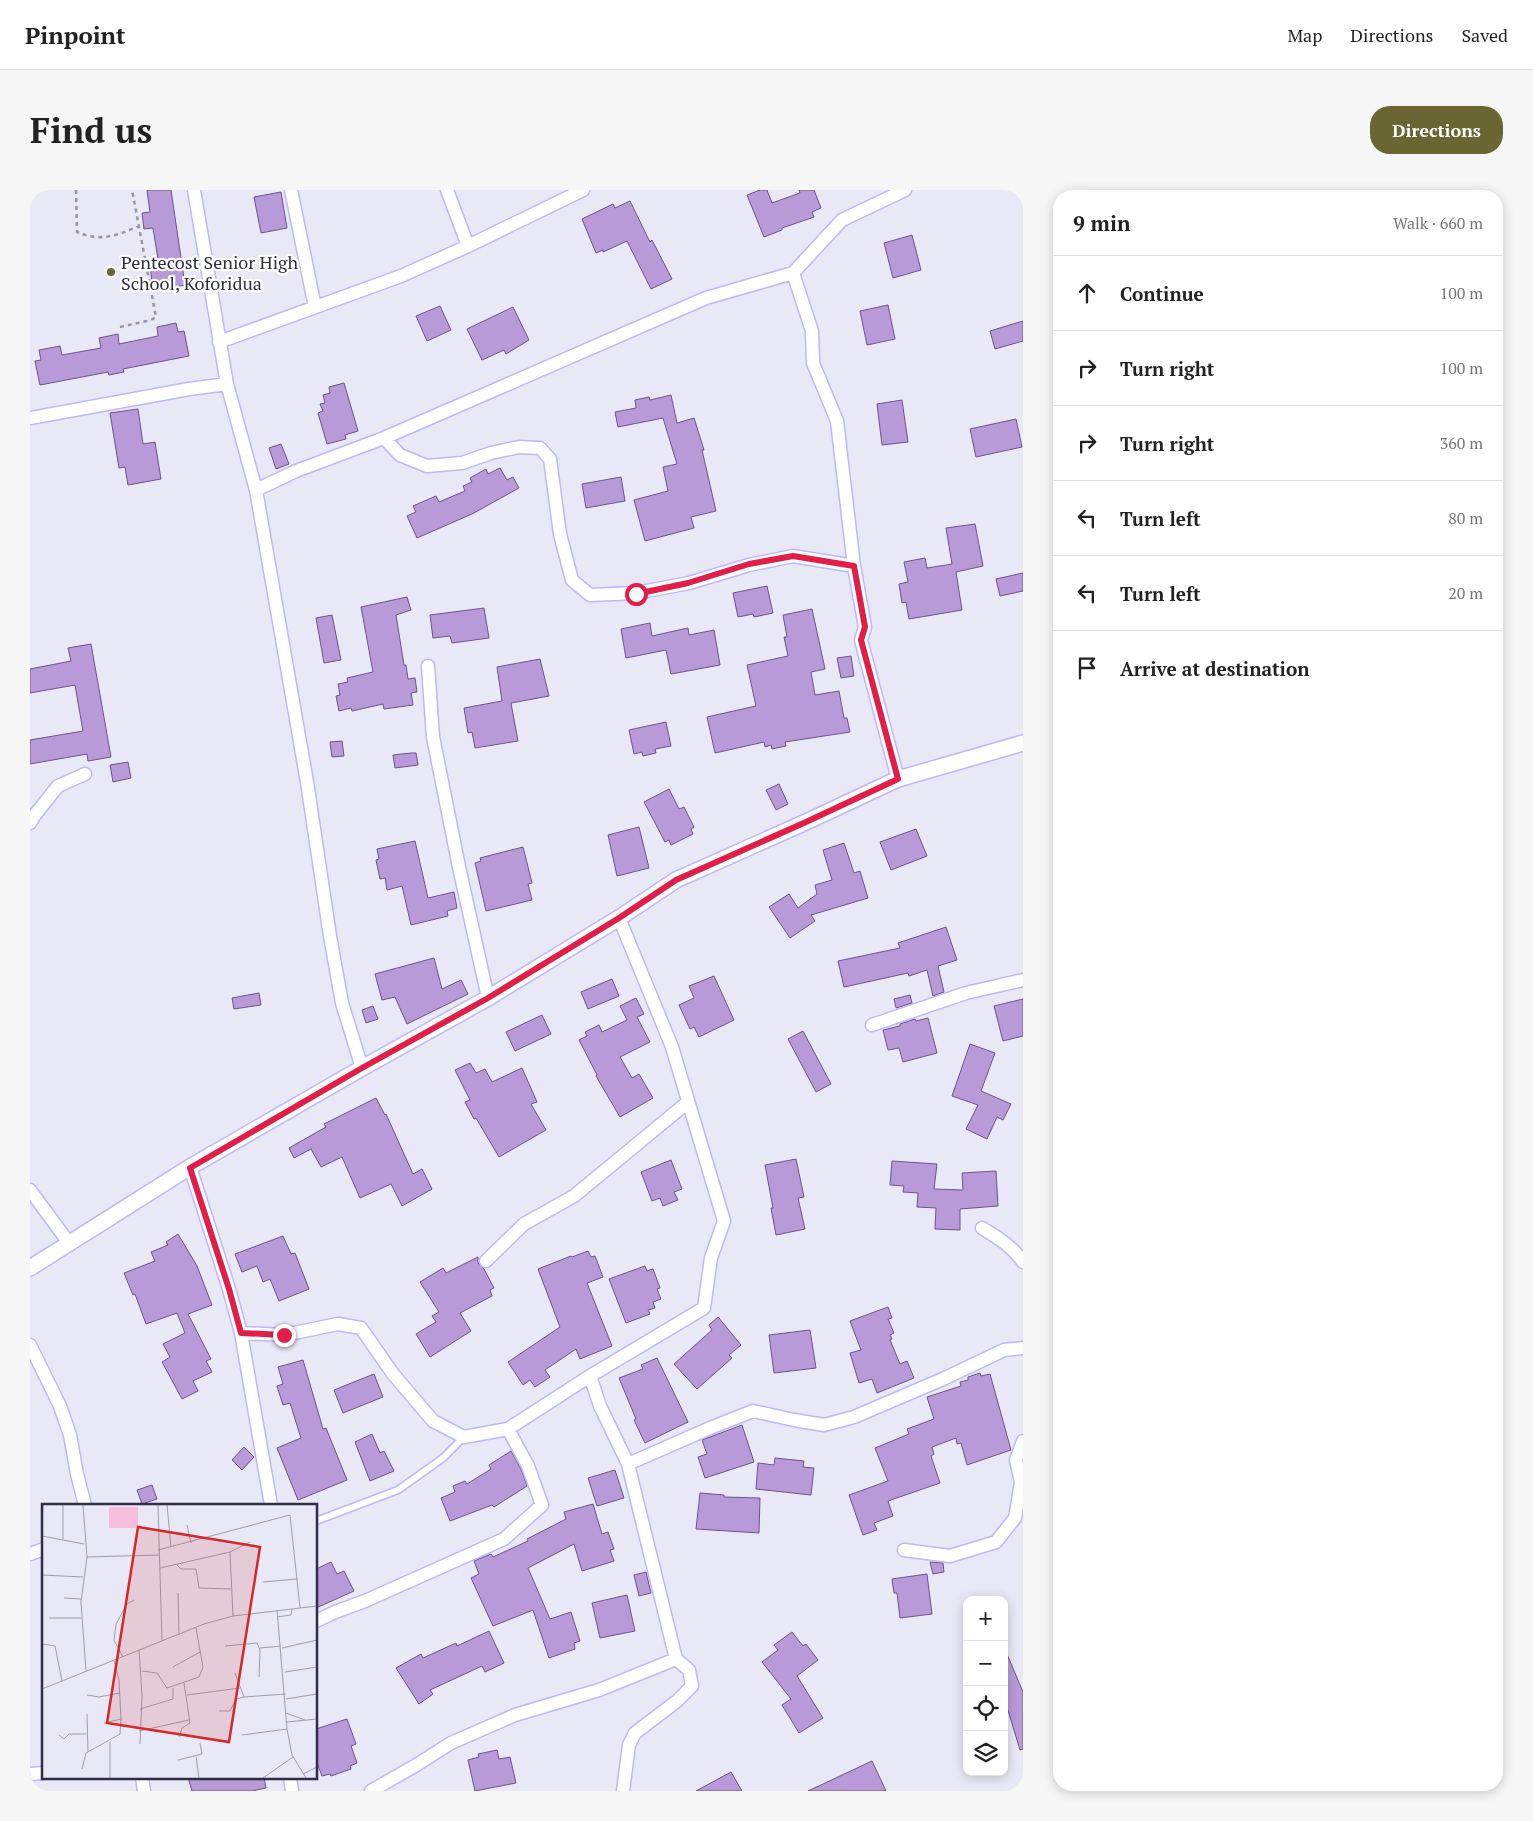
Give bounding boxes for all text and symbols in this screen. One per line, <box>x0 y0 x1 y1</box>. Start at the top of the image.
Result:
text: Pinpoint <box>25 19 126 51</box>
text: Map <box>1287 23 1322 47</box>
text: Directions <box>1350 23 1433 47</box>
text: Saved <box>1461 23 1508 47</box>
button: Directions <box>1370 106 1503 154</box>
text: Find us <box>30 107 152 153</box>
text: 9 min <box>1073 209 1130 237</box>
text: Walk · 660 m <box>1393 212 1483 234</box>
place label: Pentecost Senior High School, Koforidua <box>121 250 299 295</box>
marker: Pentecost Senior High School, Koforidua <box>105 266 117 278</box>
icon: ahead <box>1073 279 1101 307</box>
text: Continue <box>1120 281 1204 306</box>
text: 100 m <box>1440 282 1483 304</box>
icon: right <box>1073 354 1101 382</box>
text: Turn right <box>1120 356 1214 381</box>
text: 100 m <box>1440 357 1483 379</box>
icon: right <box>1073 429 1101 457</box>
text: Turn right <box>1120 431 1214 456</box>
text: 360 m <box>1440 432 1483 454</box>
icon: left <box>1073 504 1101 532</box>
text: Turn left <box>1120 506 1201 531</box>
text: 80 m <box>1448 507 1483 529</box>
icon: left <box>1073 579 1101 607</box>
text: Turn left <box>1120 581 1201 606</box>
text: 20 m <box>1448 582 1483 604</box>
route start <box>625 583 648 606</box>
icon: arrive <box>1073 654 1101 682</box>
text: Arrive at destination <box>1120 656 1309 681</box>
route end <box>273 1324 296 1347</box>
inset map <box>42 1504 318 1778</box>
map controls <box>963 1596 1008 1776</box>
button: + <box>963 1596 1008 1641</box>
button: − <box>963 1641 1008 1686</box>
button: locate <box>963 1686 1008 1731</box>
button: layers <box>963 1731 1008 1776</box>

